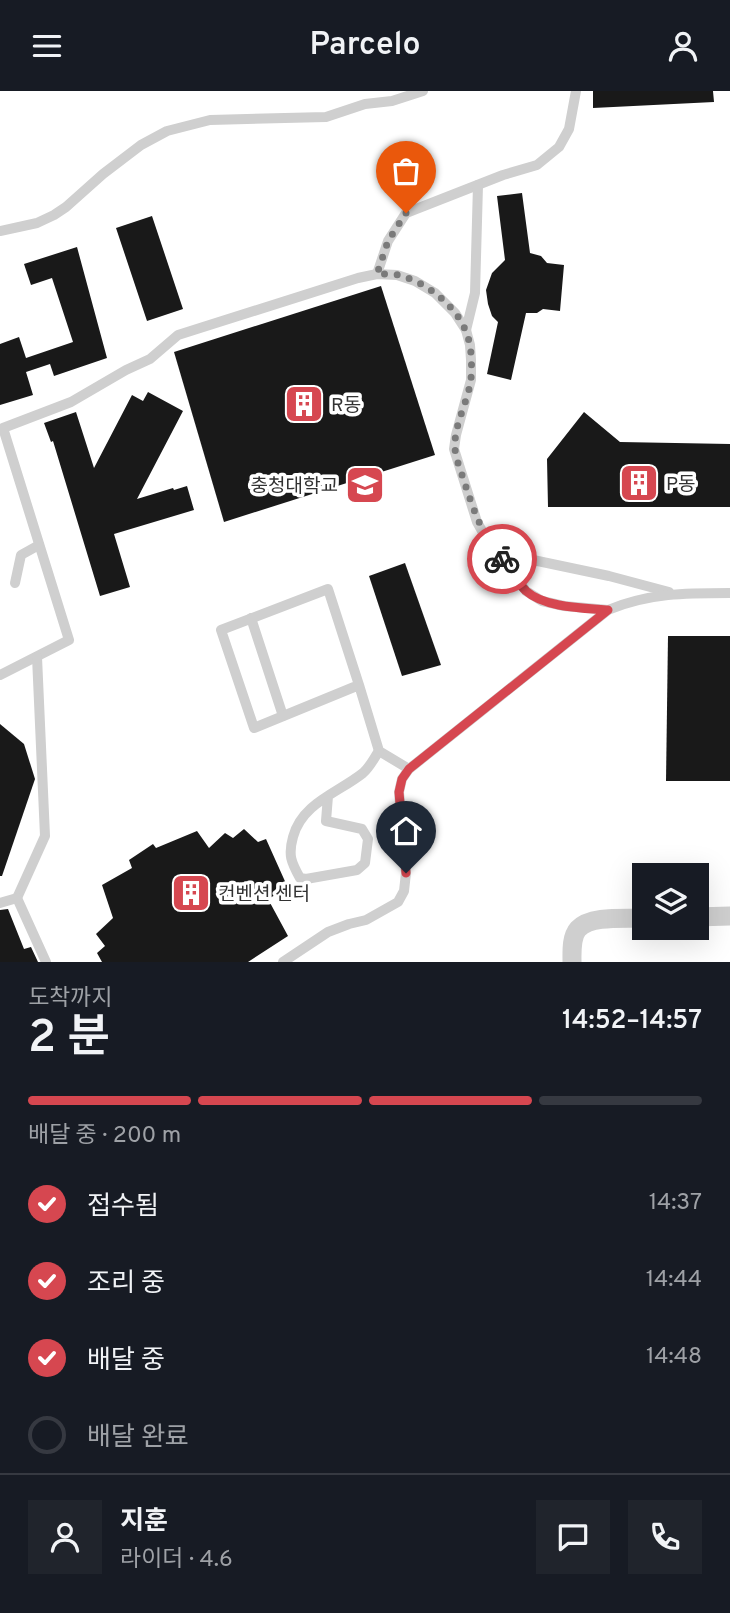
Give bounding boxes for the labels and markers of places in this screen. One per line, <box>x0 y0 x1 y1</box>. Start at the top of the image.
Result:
pin <box>376 141 436 213</box>
building icon: R동 <box>283 383 325 425</box>
place label: R동 <box>331 394 361 418</box>
building icon: P동 <box>618 462 660 504</box>
school or university icon: 충청대학교 <box>344 464 386 506</box>
place label: P동 <box>666 473 695 497</box>
place label: 충청대학교 <box>251 475 338 499</box>
pin <box>376 801 436 873</box>
building icon: 컨벤션 센터 <box>170 872 212 914</box>
place label: 컨벤션 센터 <box>218 883 310 907</box>

